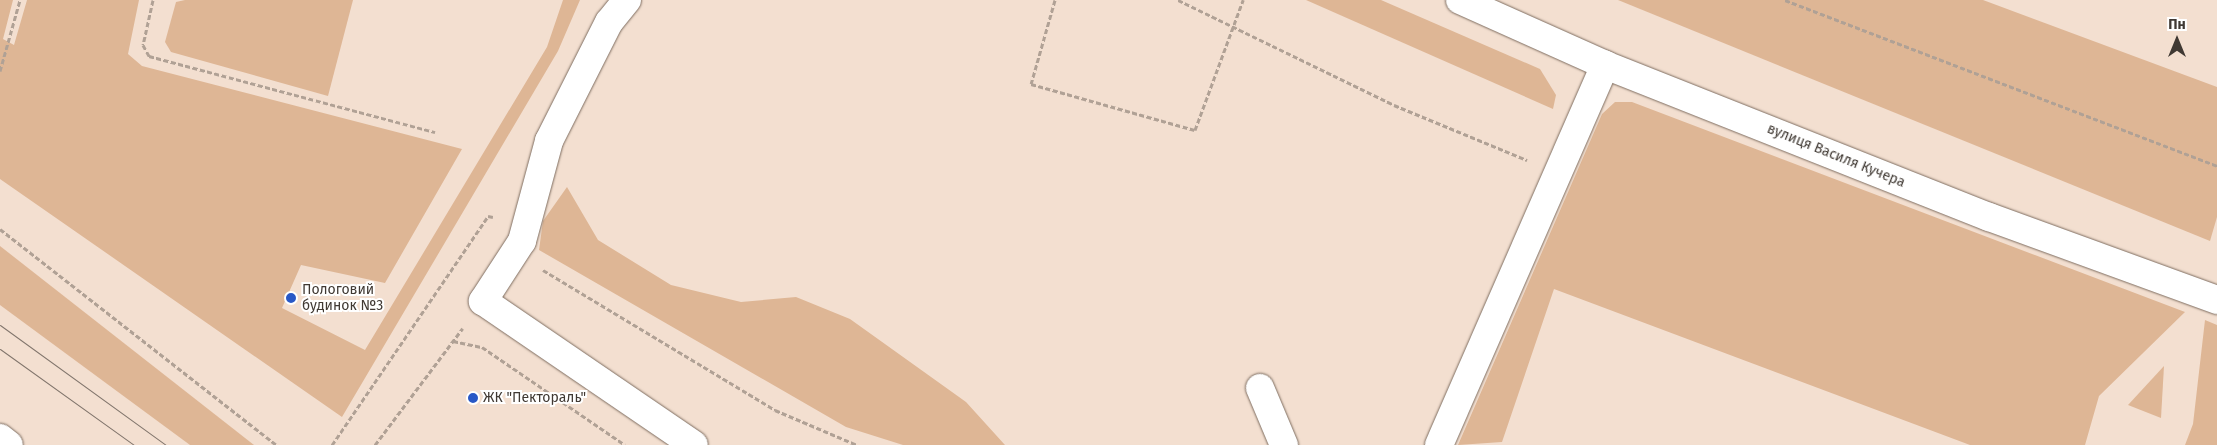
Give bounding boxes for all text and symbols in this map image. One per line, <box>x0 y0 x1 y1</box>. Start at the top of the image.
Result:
north arrow <box>2152 15 2202 65</box>
text: Пн <box>2168 16 2186 33</box>
street label: вулиця Василя Кучера <box>1765 121 1907 191</box>
place label: Пологовий будинок №3 <box>302 282 383 314</box>
marker: Пологовий будинок №3 <box>284 291 298 305</box>
place label: ЖК "Пектораль" <box>483 390 586 406</box>
marker: ЖК "Пектораль" <box>467 392 479 404</box>

